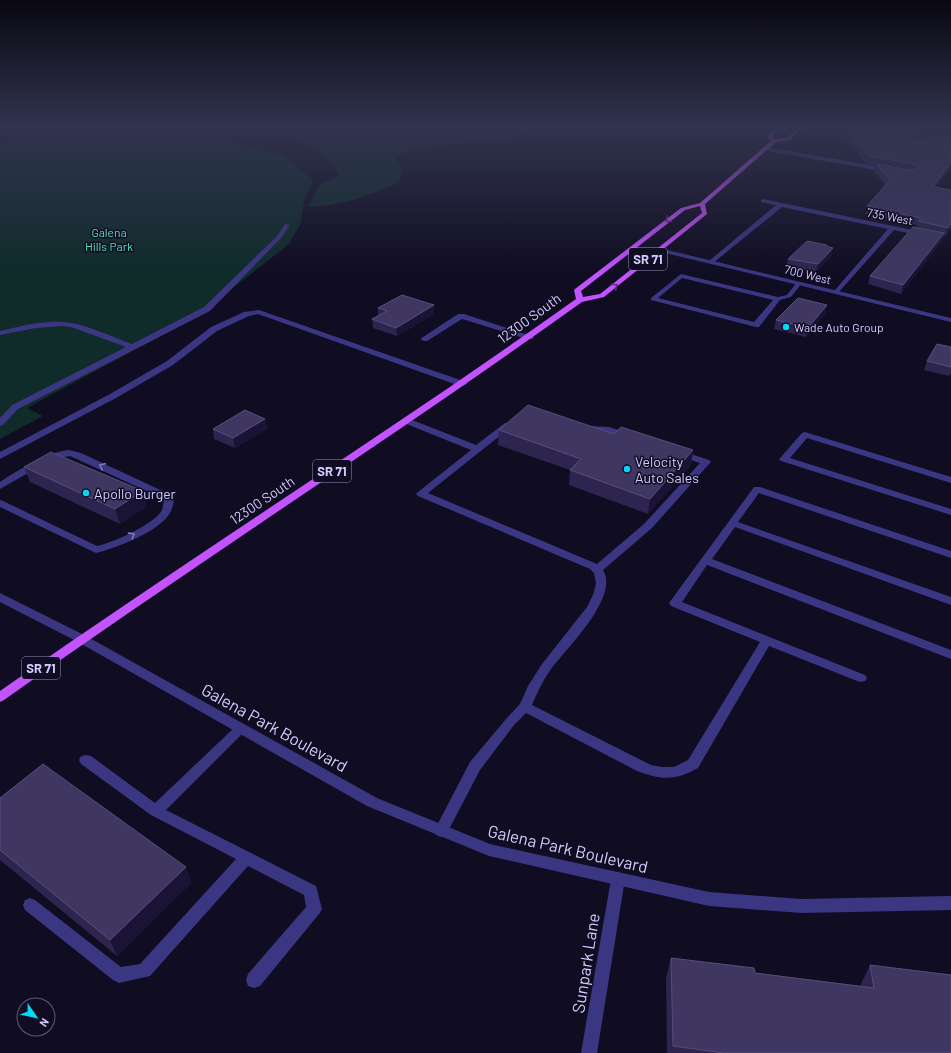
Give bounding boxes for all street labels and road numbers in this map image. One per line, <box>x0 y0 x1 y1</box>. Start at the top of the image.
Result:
street label: 735 West <box>866 205 914 227</box>
road number: SR 71 <box>629 248 667 270</box>
street label: 700 West <box>783 261 833 287</box>
street label: 12300 South <box>494 289 564 347</box>
road number: SR 71 <box>313 460 351 482</box>
street label: 12300 South <box>227 472 297 528</box>
road number: SR 71 <box>22 657 60 679</box>
street label: Galena Park Boulevard <box>199 679 351 775</box>
street label: Galena Park Boulevard <box>486 820 650 876</box>
street label: Sunpark Lane <box>567 912 603 1014</box>

